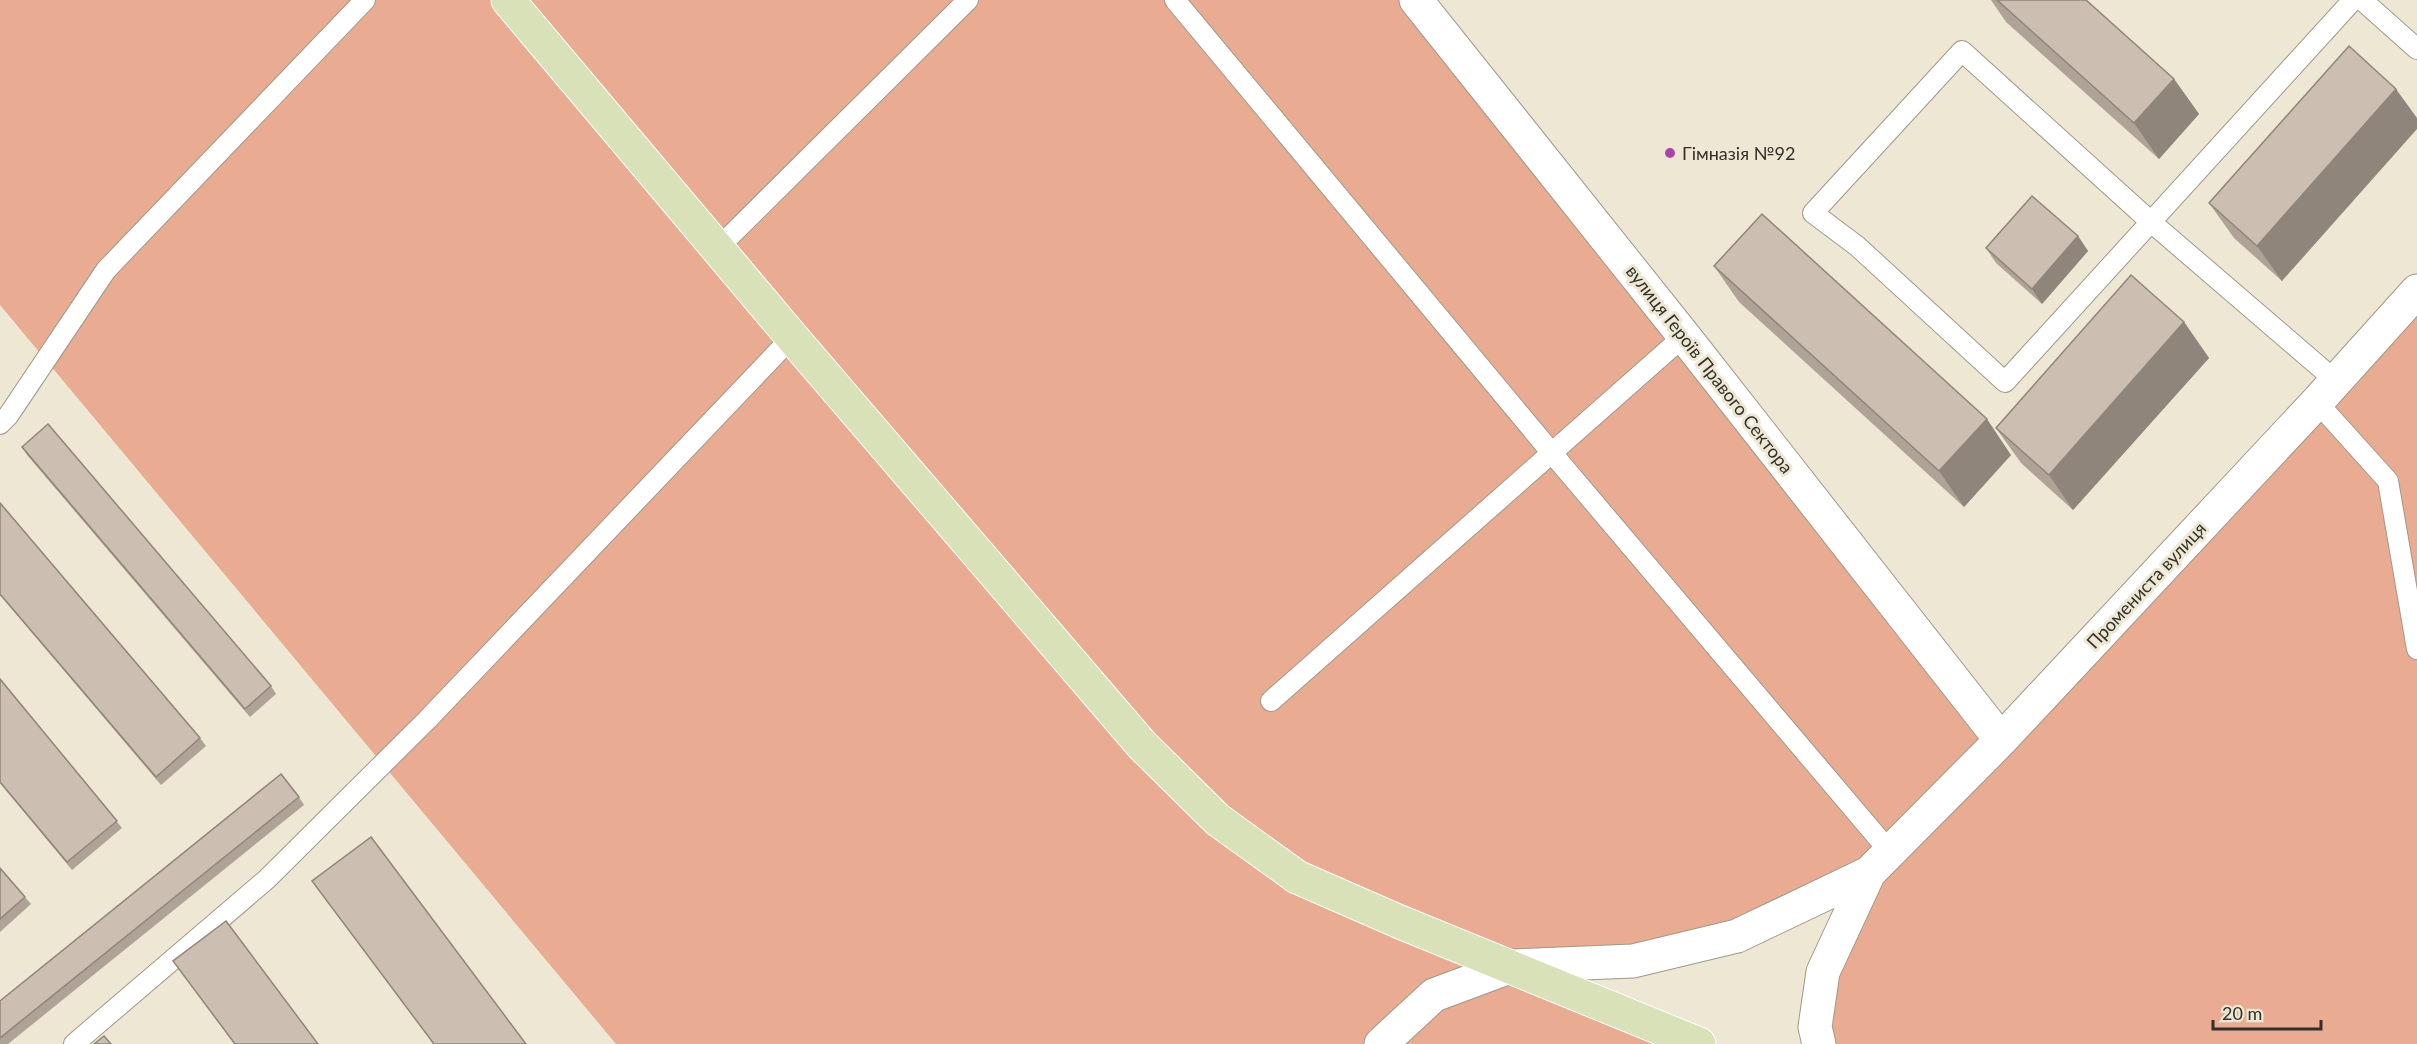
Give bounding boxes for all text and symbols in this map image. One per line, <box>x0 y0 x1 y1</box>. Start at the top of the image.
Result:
place label: Гімназія №92 <box>1682 142 1795 164</box>
marker: Гімназія №92 <box>1663 146 1677 160</box>
street label: вулиця Героїв Правого Сектора <box>1622 260 1798 478</box>
street label: Промениста вулиця <box>2082 517 2210 653</box>
scale bar <box>2213 993 2321 1031</box>
text: 20 m <box>2222 1002 2262 1024</box>

